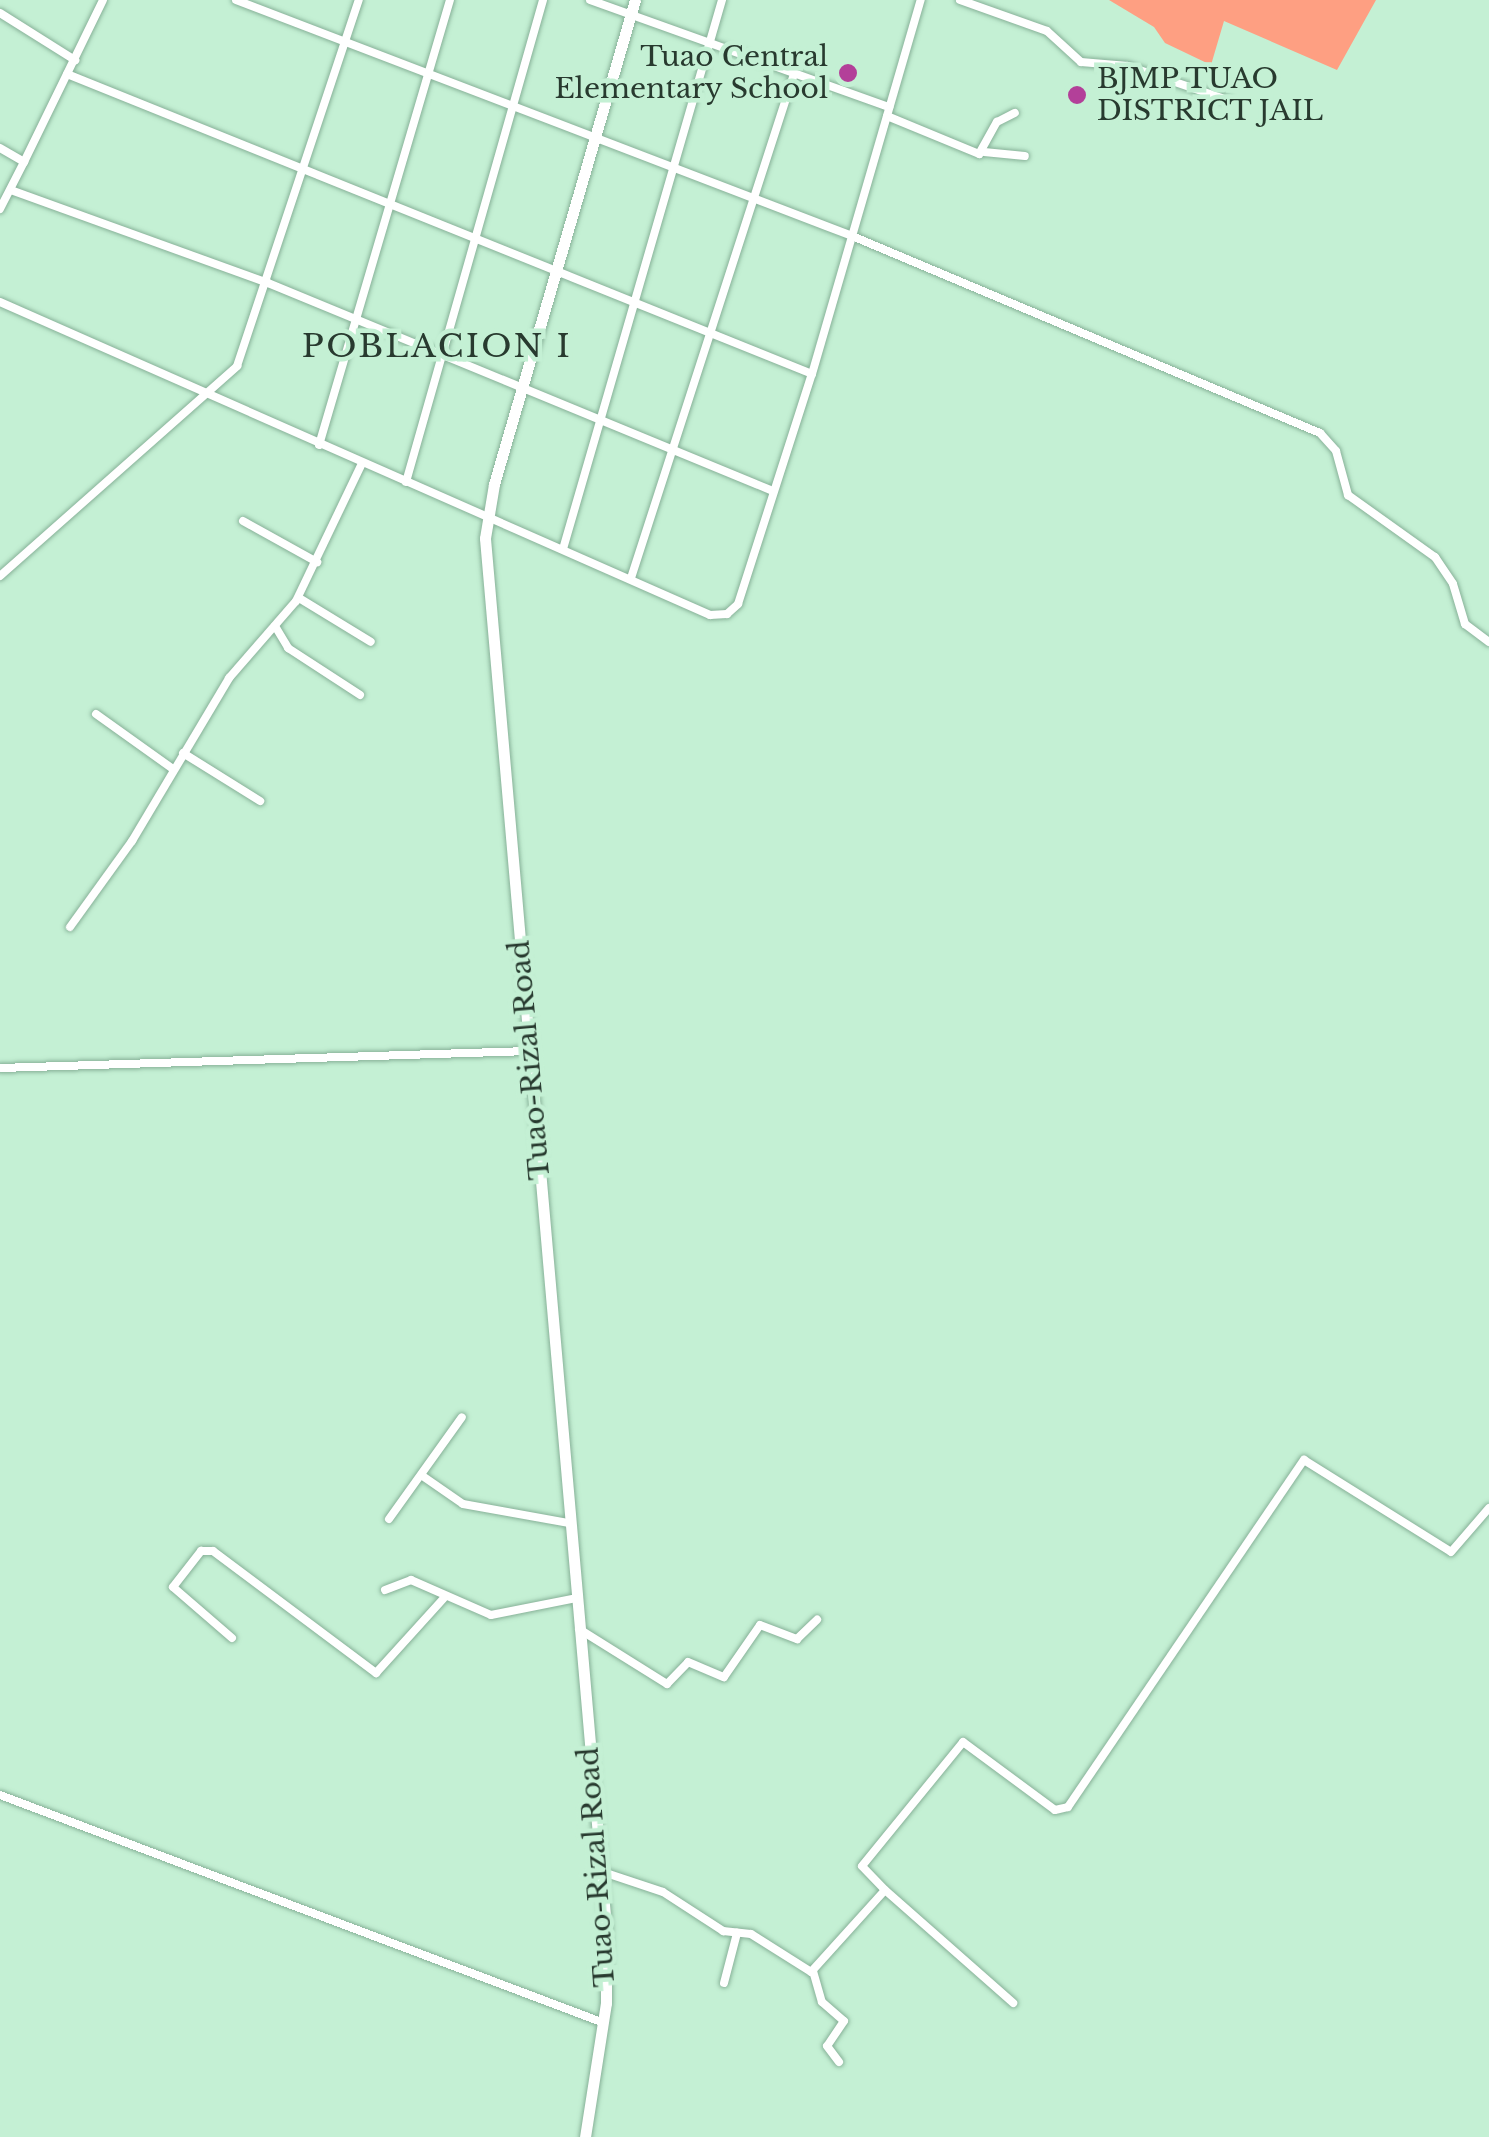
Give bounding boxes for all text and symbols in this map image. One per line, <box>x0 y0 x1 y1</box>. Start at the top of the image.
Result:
place label: Tuao Central Elementary School <box>554 40 828 106</box>
marker: Tuao Central Elementary School <box>837 62 859 84</box>
place label: BJMP TUAO DISTRICT JAIL <box>1097 62 1324 128</box>
marker: BJMP TUAO DISTRICT JAIL <box>1066 84 1088 106</box>
district label: POBLACION I <box>302 327 572 365</box>
street label: Tuao-Rizal Road <box>503 939 557 1181</box>
street label: Tuao-Rizal Road <box>572 1746 622 1988</box>

